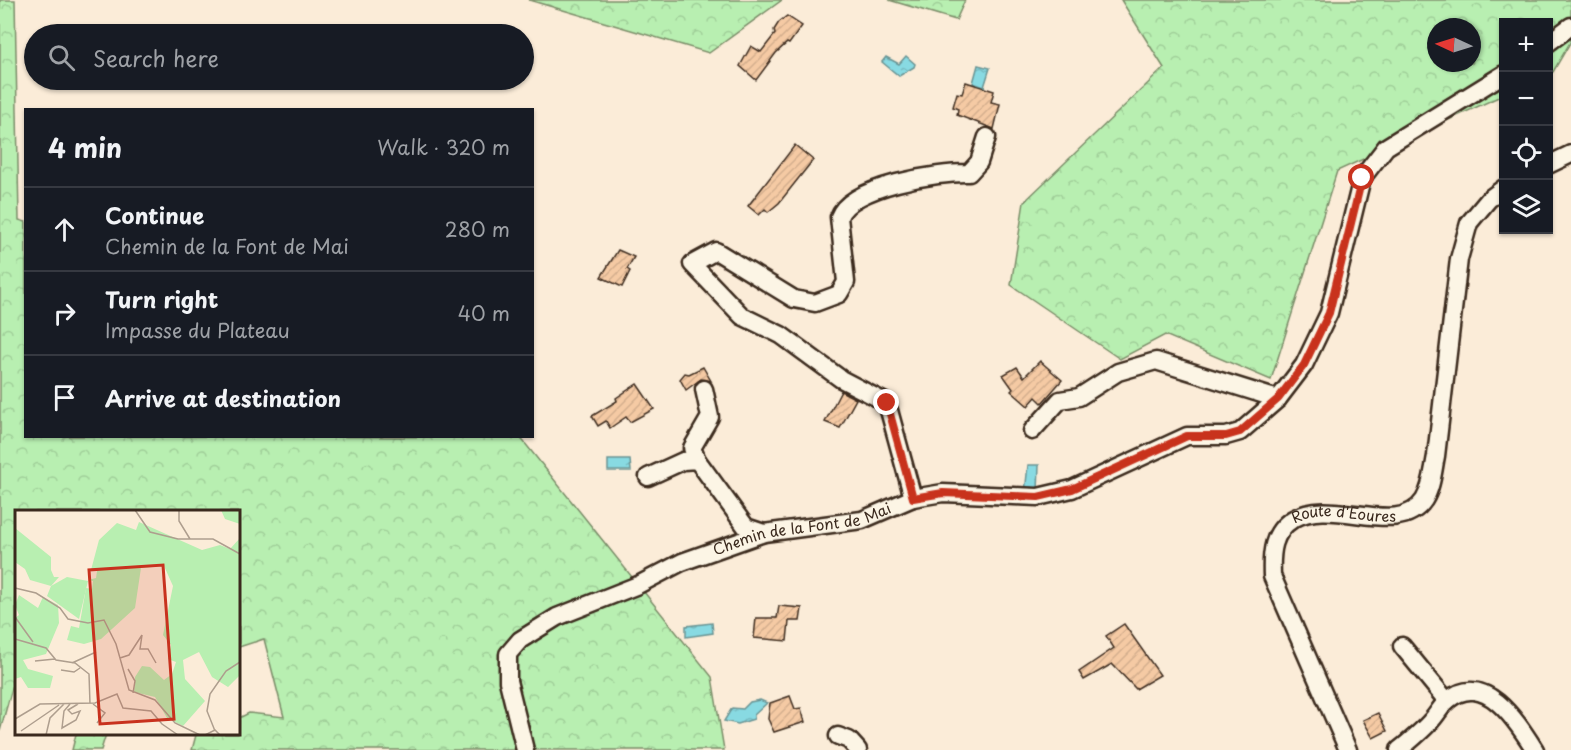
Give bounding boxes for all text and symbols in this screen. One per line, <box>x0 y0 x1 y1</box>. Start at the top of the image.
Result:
north arrow <box>1427 18 1481 72</box>
map controls <box>1499 18 1553 234</box>
button: + <box>1499 18 1553 72</box>
search box <box>24 24 534 90</box>
icon: search <box>45 41 78 74</box>
text: Search here <box>93 41 219 74</box>
button: − <box>1499 72 1553 126</box>
button: locate <box>1499 126 1553 180</box>
text: 4 min <box>48 128 122 167</box>
text: Walk · 320 m <box>377 132 510 162</box>
route start <box>1348 164 1374 190</box>
button: layers <box>1499 180 1553 234</box>
text: Continue <box>105 198 204 231</box>
icon: ahead <box>48 213 81 246</box>
text: 280 m <box>445 214 510 244</box>
text: Chemin de la Font de Mai <box>105 231 349 261</box>
text: Turn right <box>105 282 218 315</box>
icon: right <box>48 297 81 330</box>
text: 40 m <box>458 298 510 328</box>
text: Impasse du Plateau <box>105 315 290 345</box>
icon: arrive <box>48 381 81 414</box>
text: Arrive at destination <box>105 381 341 414</box>
route end <box>873 389 899 415</box>
street label: Chemin de la Font de Mai <box>709 496 894 560</box>
street label: Route d'Eoures <box>1287 498 1397 528</box>
inset map <box>15 510 240 735</box>

